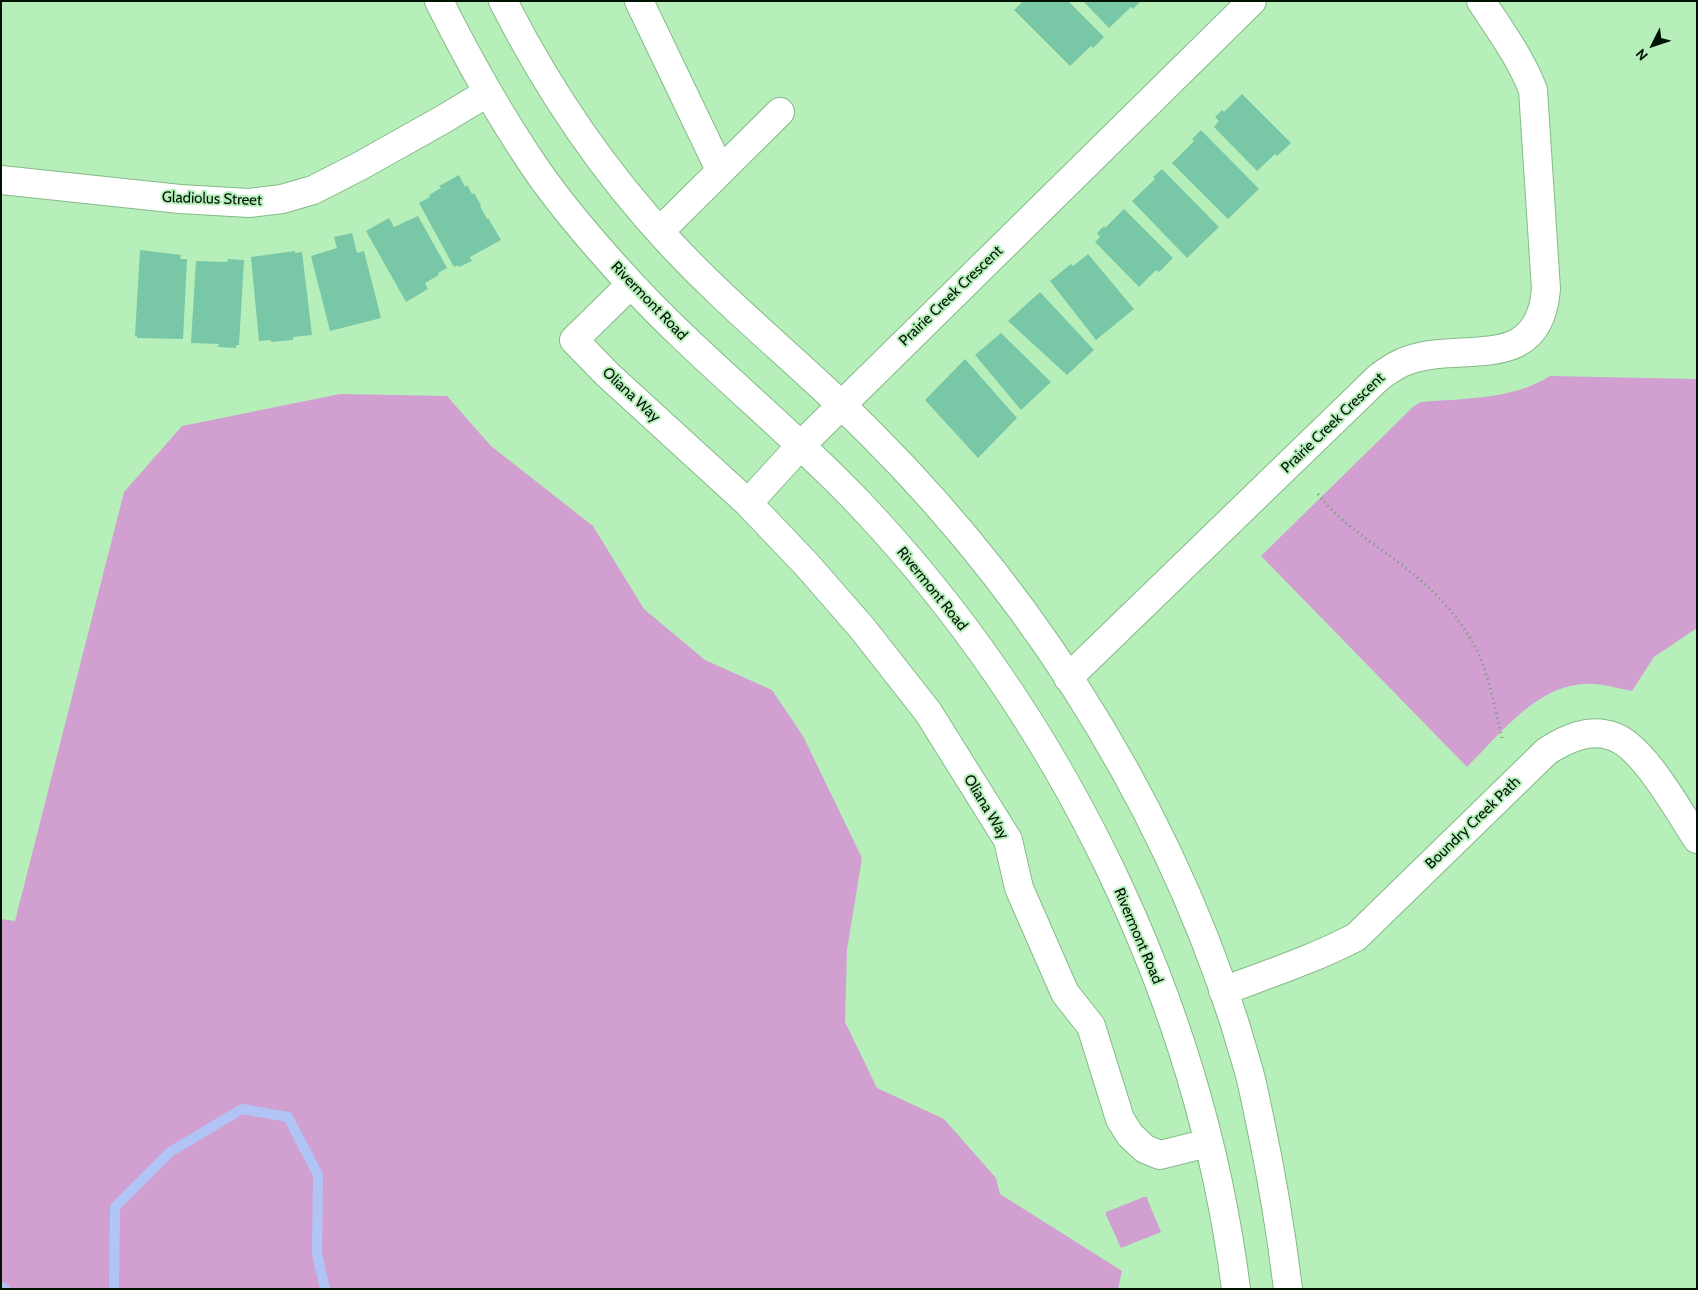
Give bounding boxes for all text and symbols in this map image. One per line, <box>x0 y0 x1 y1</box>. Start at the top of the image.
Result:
north arrow <box>1628 20 1678 70</box>
text: N <box>1632 45 1652 64</box>
street label: Gladiolus Street <box>162 188 262 210</box>
street label: Prairie Creek Crescent <box>896 242 1006 350</box>
street label: Rivermont Road <box>607 258 691 344</box>
street label: Oliana Way <box>598 364 664 426</box>
street label: Prairie Creek Crescent <box>1278 369 1388 477</box>
street label: Rivermont Road <box>893 544 971 634</box>
street label: Oliana Way <box>960 771 1012 843</box>
street label: Boundry Creek Path <box>1422 773 1524 873</box>
street label: Rivermont Road <box>1110 885 1166 987</box>

